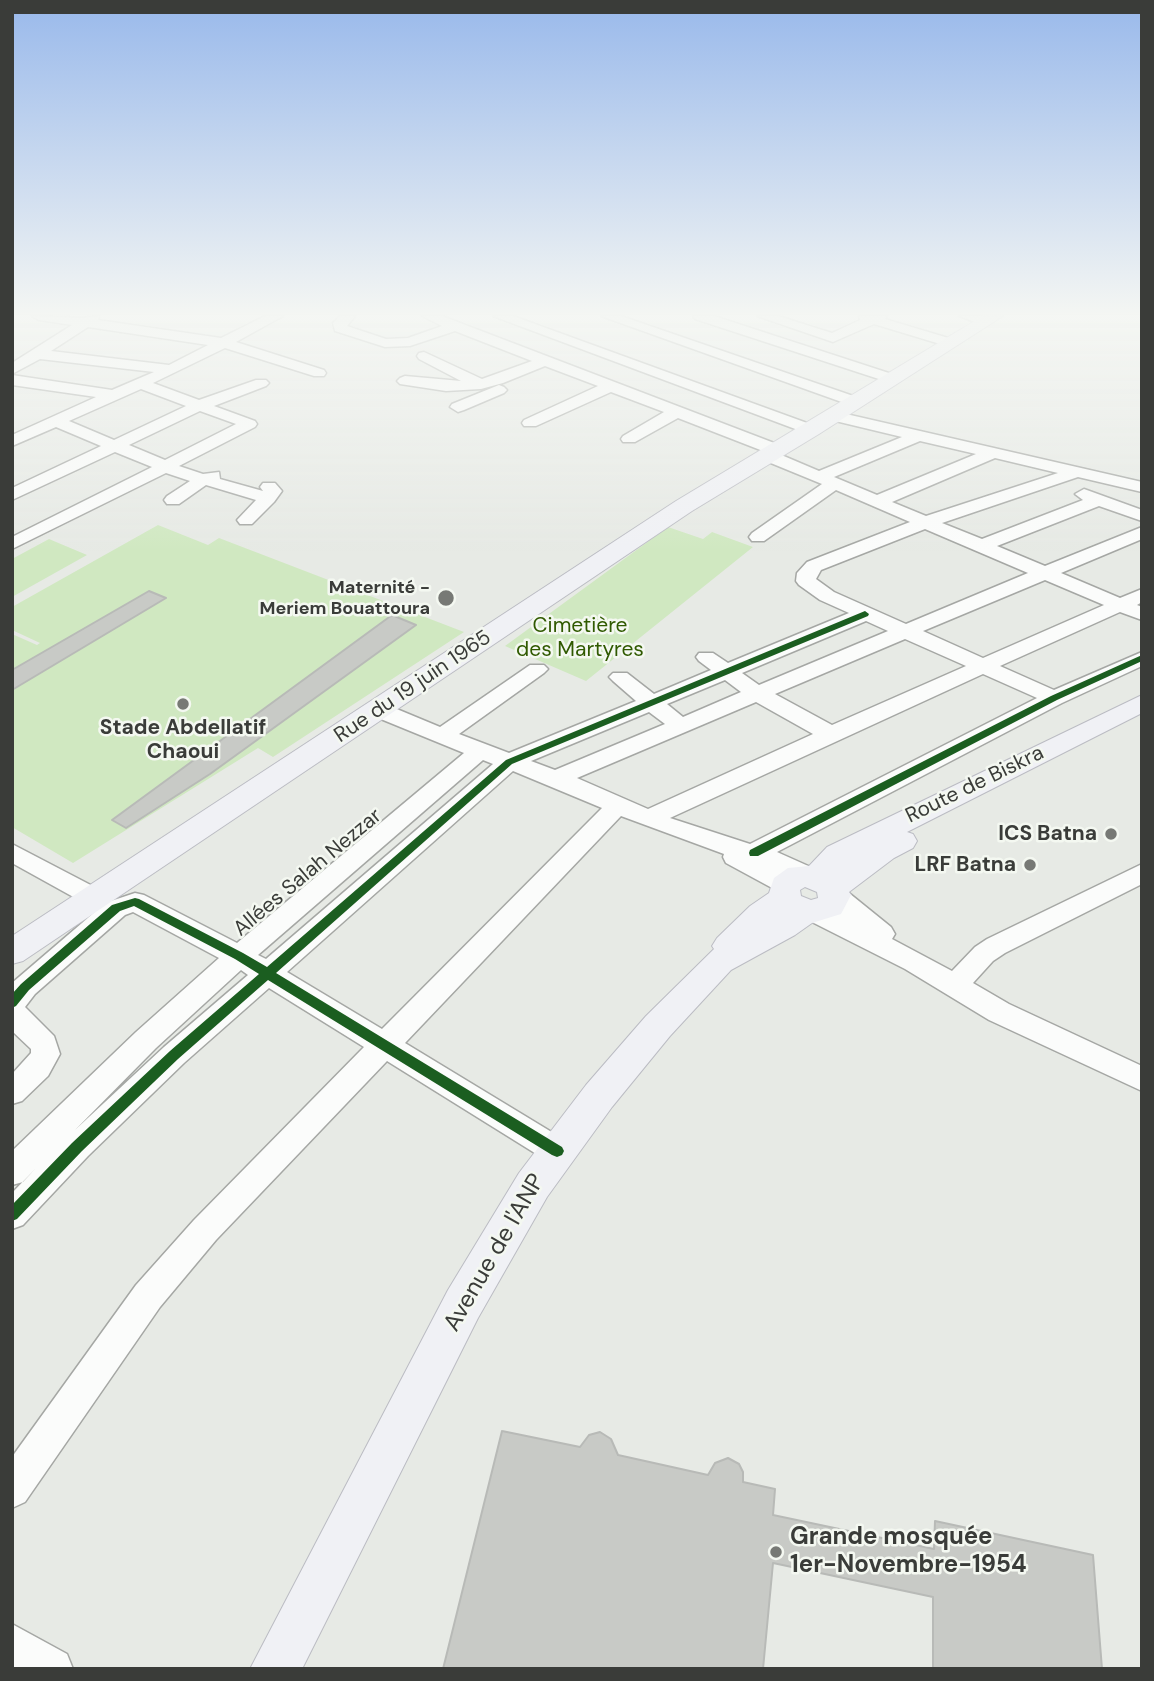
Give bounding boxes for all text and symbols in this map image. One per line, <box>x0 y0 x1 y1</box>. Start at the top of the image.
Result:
place label: Maternité - Meriem Bouattoura <box>260 577 430 620</box>
marker: Maternité - Meriem Bouattoura <box>436 588 456 608</box>
park label: Cimetière des Martyres <box>516 613 644 663</box>
street label: Rue du 19 juin 1965 <box>330 625 496 749</box>
marker: Stade Abdellatif Chaoui <box>175 696 191 712</box>
place label: Stade Abdellatif Chaoui <box>100 715 266 765</box>
street label: Route de Biskra <box>902 741 1048 829</box>
street label: Allées Salah Nezzar <box>229 804 387 942</box>
place label: ICS Batna <box>998 821 1097 847</box>
marker: ICS Batna <box>1103 826 1119 842</box>
place label: LRF Batna <box>914 852 1016 878</box>
marker: LRF Batna <box>1022 857 1038 873</box>
street label: Avenue de l'ANP <box>438 1169 552 1337</box>
place label: Grande mosquée 1er-Novembre-1954 <box>790 1524 1027 1580</box>
marker: Grande mosquée 1er-Novembre-1954 <box>768 1544 784 1560</box>

